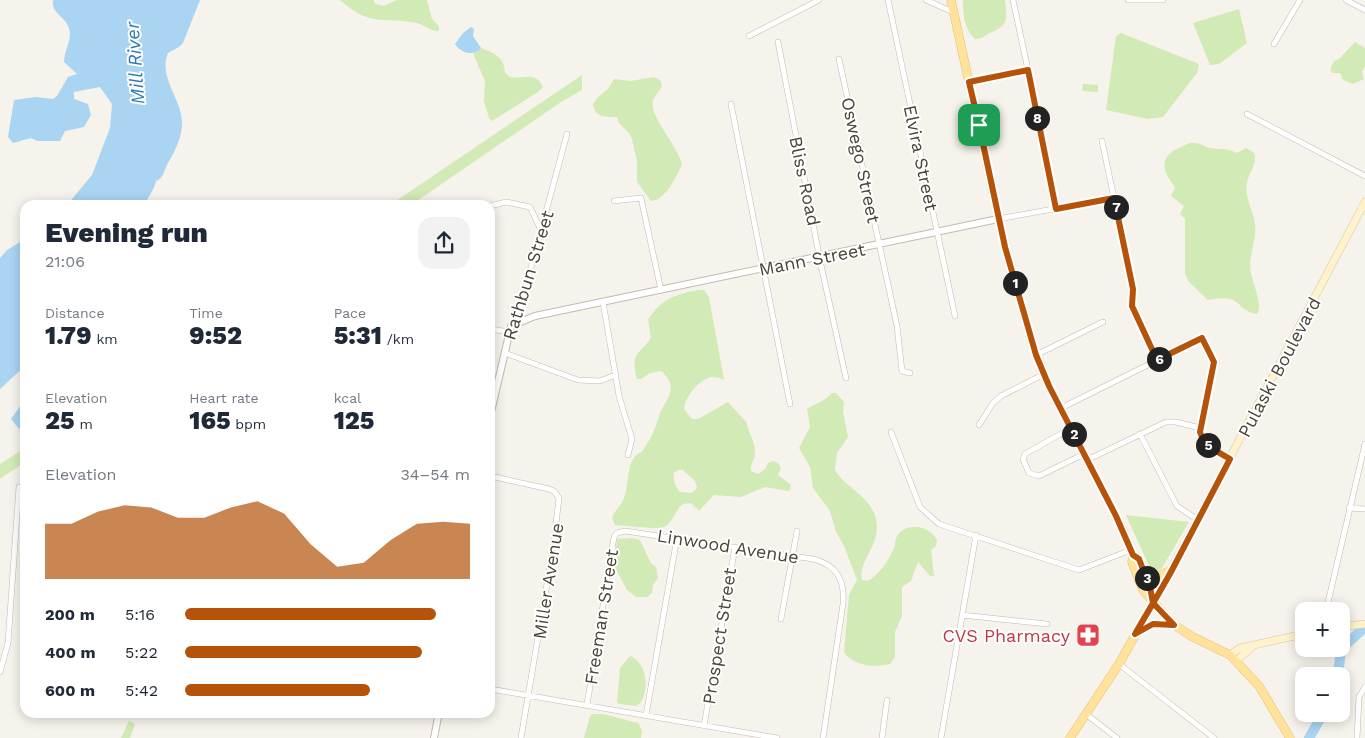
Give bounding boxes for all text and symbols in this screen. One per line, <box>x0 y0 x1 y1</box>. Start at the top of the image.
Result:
water label: Mill River <box>121 20 149 105</box>
street label: Oswego Street <box>837 95 885 225</box>
street label: Elvira Street <box>900 103 943 213</box>
pin <box>958 104 1000 146</box>
pin: 8 <box>1024 106 1050 130</box>
text: 8 <box>1033 110 1042 126</box>
icon: arrive <box>965 111 993 139</box>
street label: Bliss Road <box>785 134 825 228</box>
pin: 7 <box>1104 194 1128 220</box>
text: 7 <box>1112 199 1121 215</box>
street label: Rathbun Street <box>498 207 558 342</box>
text: Evening run <box>45 216 208 249</box>
button: share <box>418 217 470 269</box>
street label: Mann Street <box>757 238 867 280</box>
text: 21:06 <box>45 252 85 271</box>
pin: 1 <box>1002 270 1028 296</box>
text: 1 <box>1012 275 1019 291</box>
street label: Pulaski Boulevard <box>1233 293 1325 441</box>
text: Distance <box>45 305 105 321</box>
text: Time <box>189 305 223 321</box>
text: Pace <box>334 305 366 321</box>
text: 1.79 <box>45 321 92 350</box>
text: 9:52 <box>189 321 242 350</box>
text: 5:31 <box>334 321 382 350</box>
text: km <box>92 331 118 347</box>
text: /km <box>382 331 414 347</box>
pin: 6 <box>1146 346 1172 372</box>
text: 6 <box>1155 351 1164 367</box>
text: Elevation <box>45 390 108 406</box>
text: Heart rate <box>189 390 259 406</box>
text: kcal <box>334 390 361 406</box>
text: 25 <box>45 406 75 435</box>
text: 165 <box>189 406 231 435</box>
text: 125 <box>334 406 374 435</box>
text: m <box>75 416 93 432</box>
text: bpm <box>231 416 266 432</box>
pin: 2 <box>1062 422 1086 446</box>
text: 2 <box>1070 426 1079 442</box>
pin: 5 <box>1196 432 1220 458</box>
text: 5 <box>1204 437 1213 453</box>
text: Elevation <box>45 465 116 484</box>
text: 34–54 m <box>400 465 470 484</box>
street label: Miller Avenue <box>528 521 568 641</box>
street label: Linwood Avenue <box>656 524 800 568</box>
street label: Freeman Street <box>580 547 622 686</box>
street label: Prospect Street <box>698 566 740 706</box>
pin: 3 <box>1134 566 1160 590</box>
text: 3 <box>1143 570 1152 586</box>
map controls <box>1295 602 1350 722</box>
button: + <box>1295 602 1350 657</box>
text: 200 m <box>45 605 95 624</box>
text: 5:16 <box>125 605 155 624</box>
pharmacy icon: CVS Pharmacy <box>1075 622 1101 648</box>
place label: CVS Pharmacy <box>943 625 1071 646</box>
text: 400 m <box>45 643 96 662</box>
text: 5:22 <box>125 643 158 662</box>
button: − <box>1295 667 1350 722</box>
text: 600 m <box>45 681 95 700</box>
text: 5:42 <box>125 681 158 700</box>

